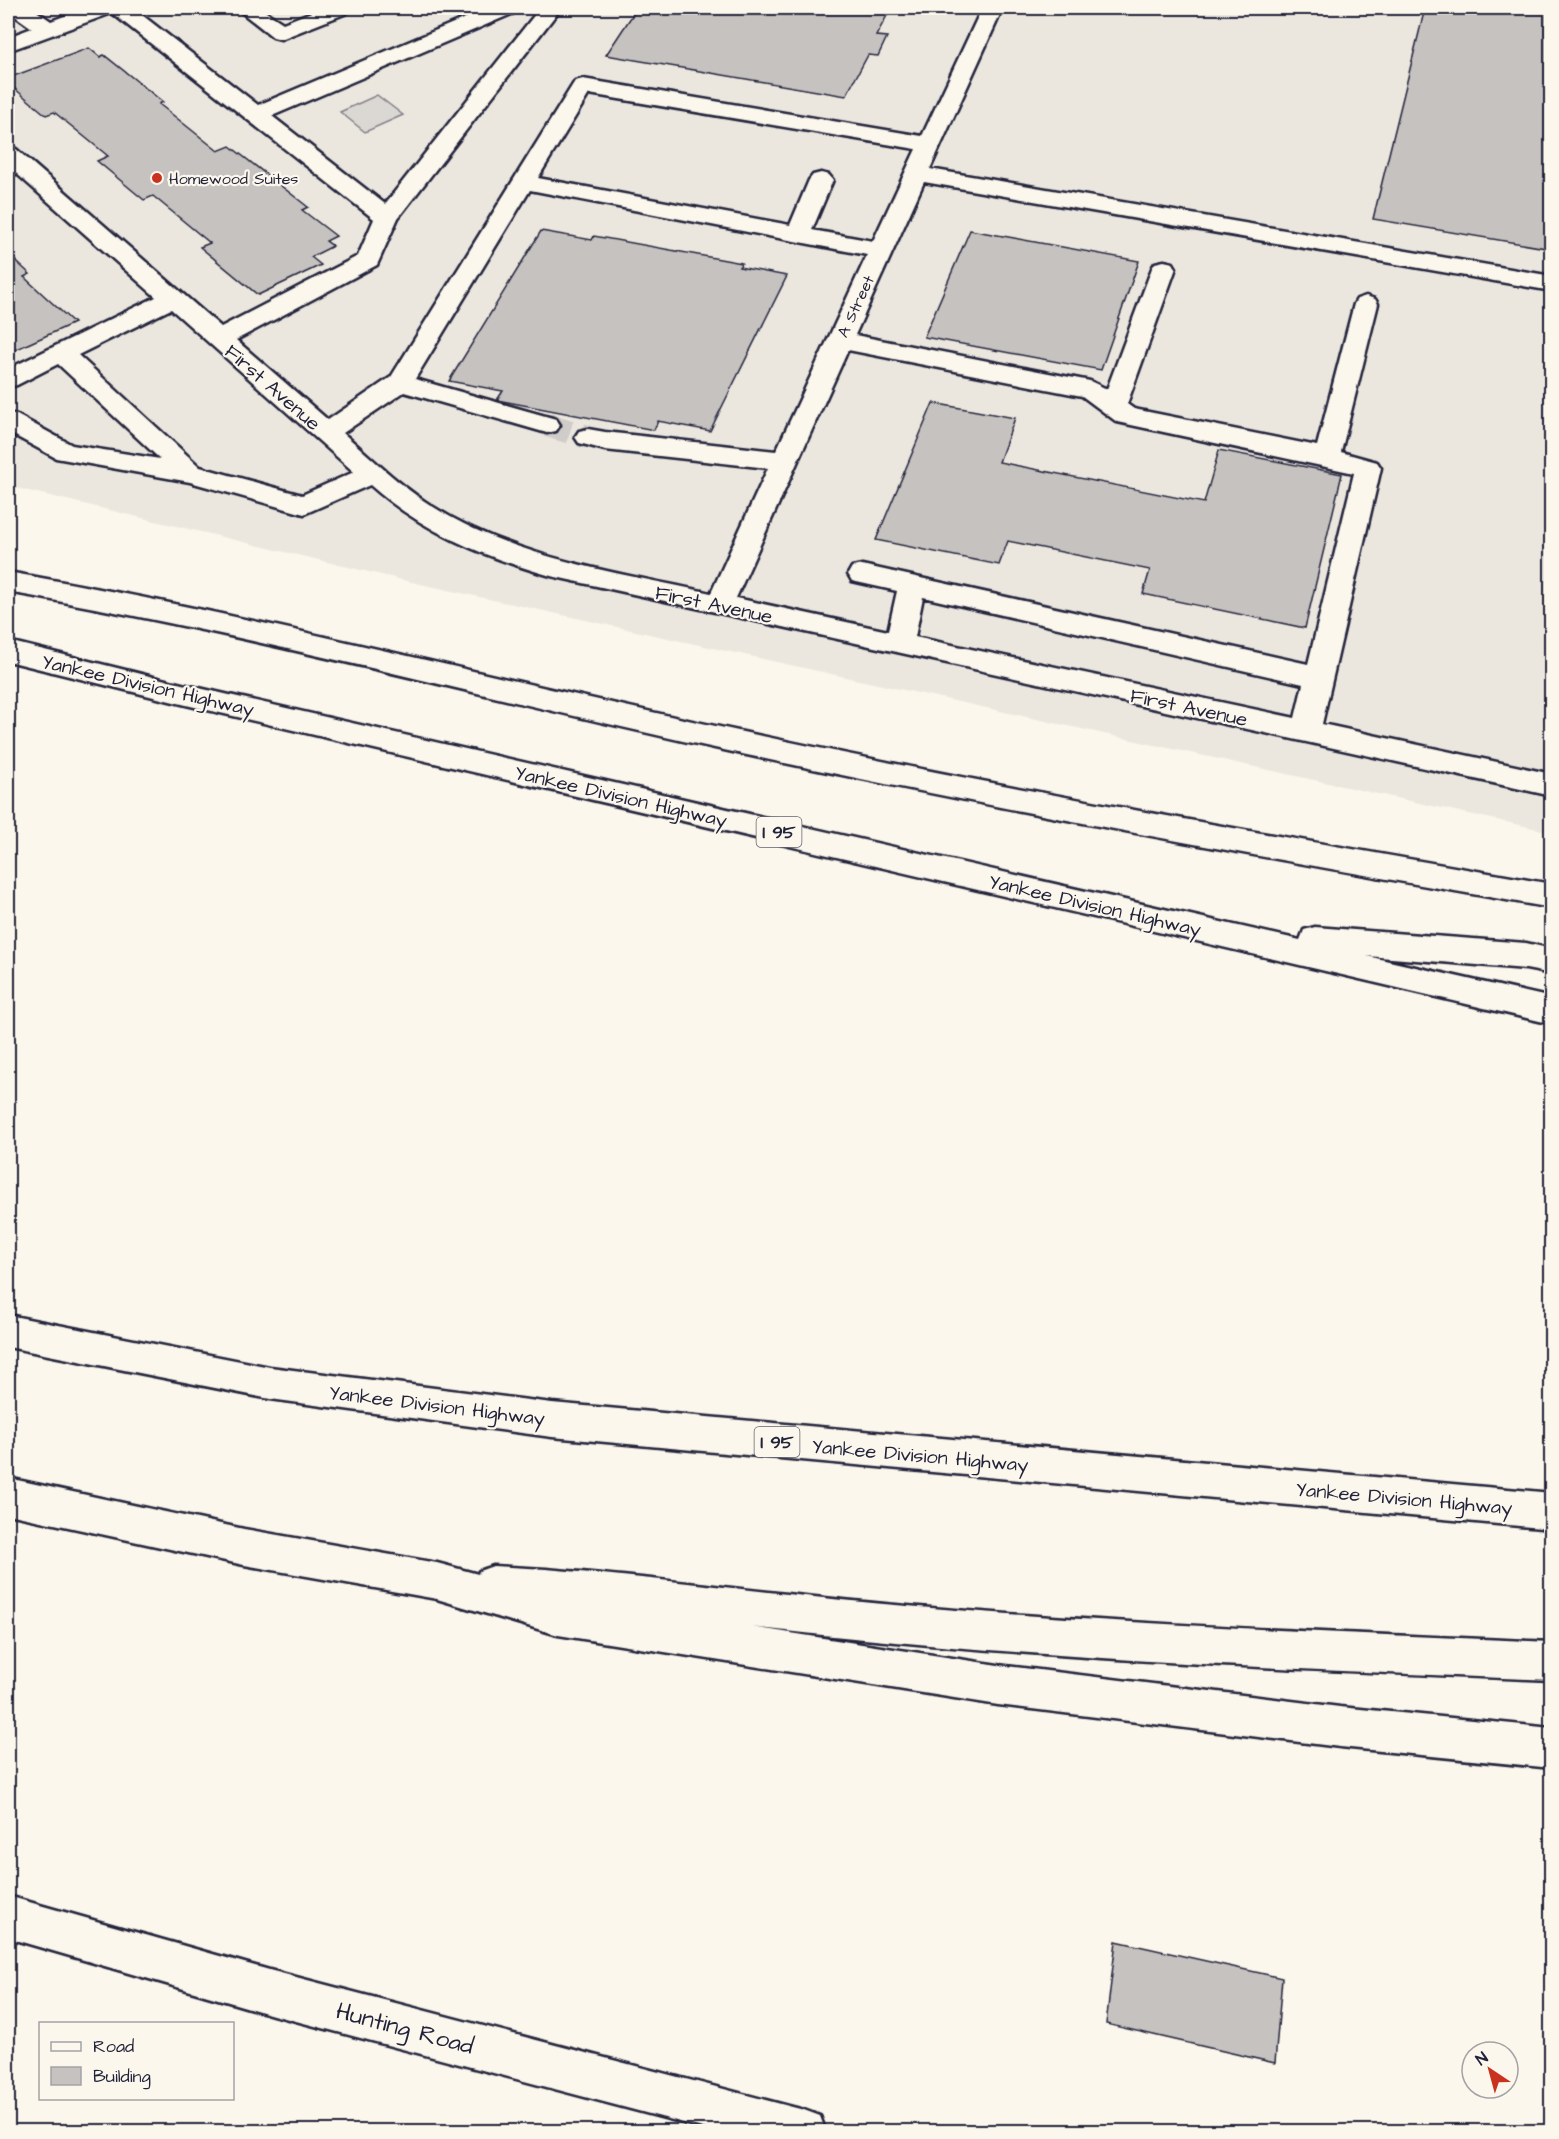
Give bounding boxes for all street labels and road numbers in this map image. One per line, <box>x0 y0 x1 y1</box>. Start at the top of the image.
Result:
street label: A Street <box>832 271 880 341</box>
street label: First Avenue <box>218 338 327 437</box>
street label: First Avenue <box>653 579 775 631</box>
street label: Yankee Division Highway <box>39 648 257 725</box>
street label: First Avenue <box>1128 682 1250 734</box>
street label: Yankee Division Highway <box>512 759 730 836</box>
road number: I 95 <box>756 817 802 847</box>
street label: Yankee Division Highway <box>986 868 1204 945</box>
street label: Yankee Division Highway <box>327 1379 546 1434</box>
road number: I 95 <box>754 1427 800 1457</box>
street label: Yankee Division Highway <box>810 1433 1029 1480</box>
street label: Yankee Division Highway <box>1294 1476 1513 1523</box>
street label: Hunting Road <box>332 1994 477 2065</box>

